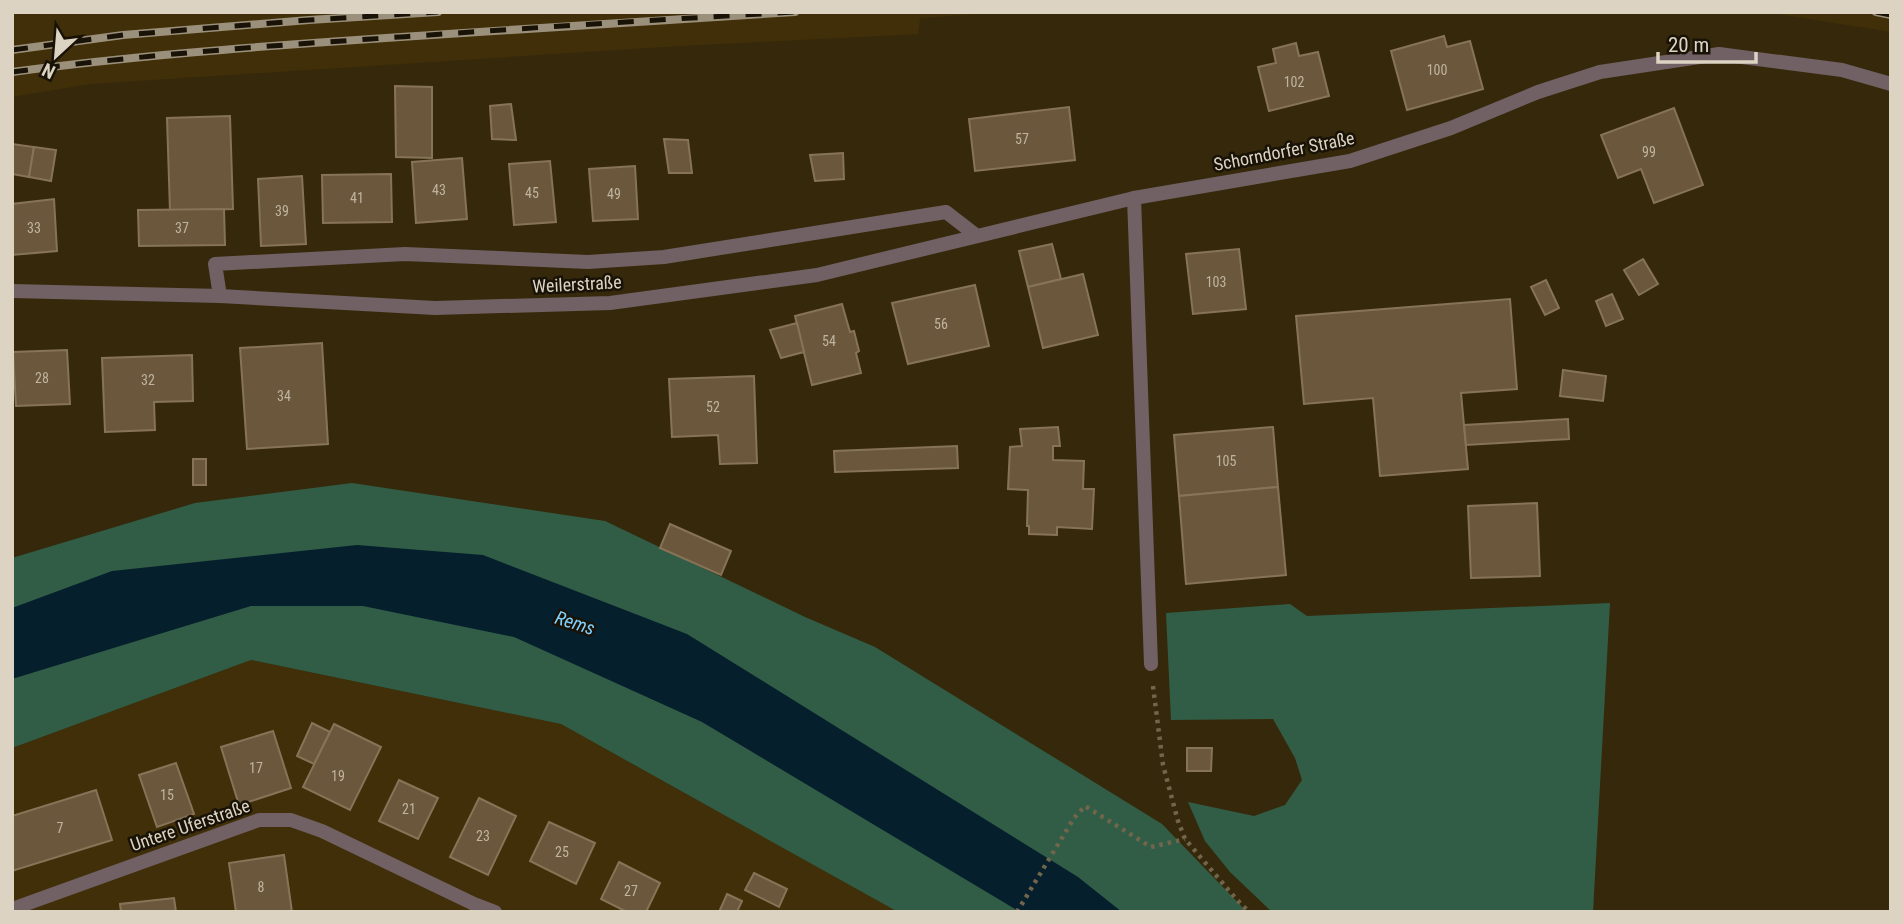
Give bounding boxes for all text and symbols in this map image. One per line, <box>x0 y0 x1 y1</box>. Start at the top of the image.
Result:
north arrow <box>21 21 91 91</box>
scale bar <box>1658 21 1756 65</box>
text: 20 m <box>1668 33 1709 57</box>
text: N <box>38 58 59 84</box>
house number: 100 <box>1427 62 1447 78</box>
house number: 102 <box>1284 74 1304 90</box>
street label: Schorndorfer Straße <box>1212 127 1356 175</box>
house number: 57 <box>1015 131 1029 147</box>
house number: 99 <box>1642 144 1656 160</box>
house number: 43 <box>432 182 446 198</box>
house number: 45 <box>525 185 539 201</box>
house number: 49 <box>607 186 621 202</box>
house number: 41 <box>350 190 364 206</box>
house number: 39 <box>275 203 289 219</box>
house number: 33 <box>27 220 41 236</box>
house number: 37 <box>175 220 189 236</box>
street label: Weilerstraße <box>532 271 622 297</box>
house number: 103 <box>1206 274 1226 290</box>
house number: 56 <box>934 316 948 332</box>
house number: 54 <box>822 333 836 349</box>
house number: 28 <box>35 370 49 386</box>
house number: 32 <box>141 372 155 388</box>
house number: 34 <box>277 388 291 404</box>
house number: 52 <box>706 399 720 415</box>
house number: 105 <box>1216 453 1236 469</box>
water label: Rems <box>552 606 598 640</box>
house number: 17 <box>249 760 263 776</box>
house number: 19 <box>331 768 345 784</box>
house number: 15 <box>160 787 174 803</box>
street label: Untere Uferstraße <box>127 795 253 855</box>
house number: 21 <box>402 801 416 817</box>
house number: 7 <box>57 820 64 836</box>
house number: 23 <box>476 828 490 844</box>
house number: 25 <box>555 844 569 860</box>
house number: 8 <box>258 879 265 895</box>
house number: 27 <box>624 883 638 899</box>

